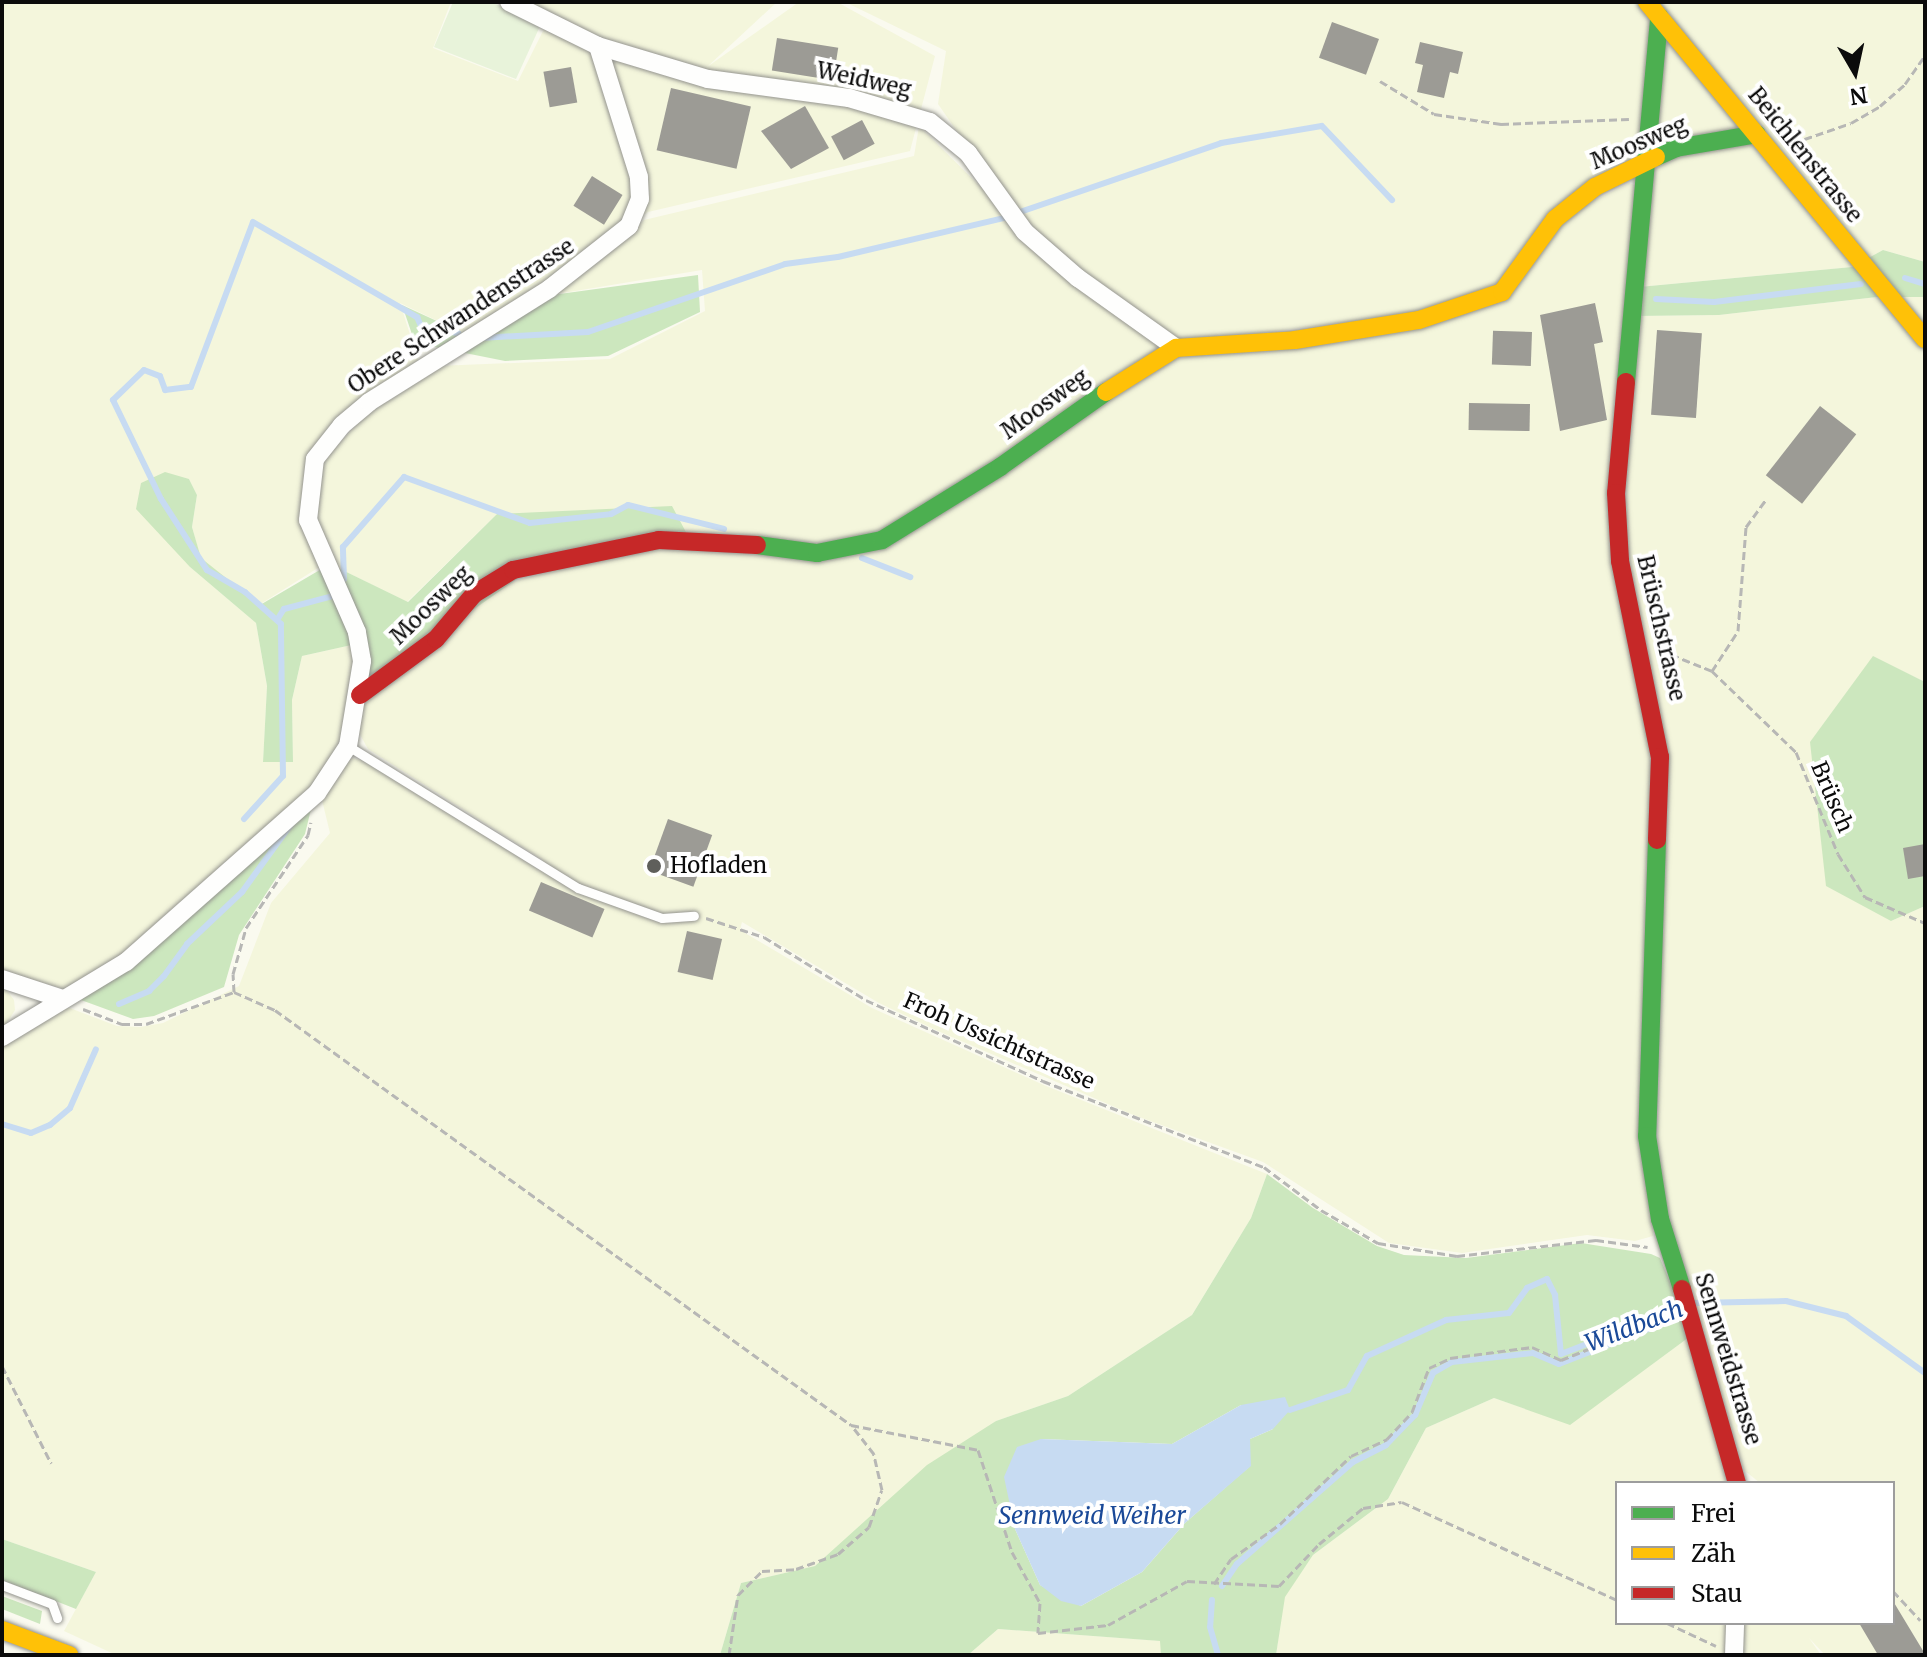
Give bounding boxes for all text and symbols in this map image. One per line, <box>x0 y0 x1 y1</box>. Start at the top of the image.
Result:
north arrow <box>1815 32 1895 112</box>
street label: Weidweg <box>814 57 914 103</box>
text: N <box>1848 81 1870 111</box>
street label: Beichlenstrasse <box>1742 82 1868 228</box>
street label: Moosweg <box>1587 111 1691 175</box>
street label: Obere Schwandenstrasse <box>343 233 579 399</box>
street label: Moosweg <box>996 363 1094 445</box>
street label: Brüschstrasse <box>1631 553 1691 703</box>
street label: Moosweg <box>385 560 477 650</box>
street label: Brüsch <box>1805 758 1859 836</box>
place label: Hofladen <box>670 853 767 879</box>
marker: Hofladen <box>645 857 663 875</box>
street label: Froh Ussichtstrasse <box>899 987 1099 1095</box>
street label: Sennweidstrasse <box>1689 1270 1767 1448</box>
water label: Wildbach <box>1581 1294 1687 1358</box>
legend <box>1615 1481 1895 1625</box>
text: Frei <box>1691 1498 1736 1529</box>
water label: Sennweid Weiher <box>998 1502 1186 1530</box>
text: Zäh <box>1691 1538 1736 1569</box>
text: Stau <box>1691 1578 1742 1609</box>

